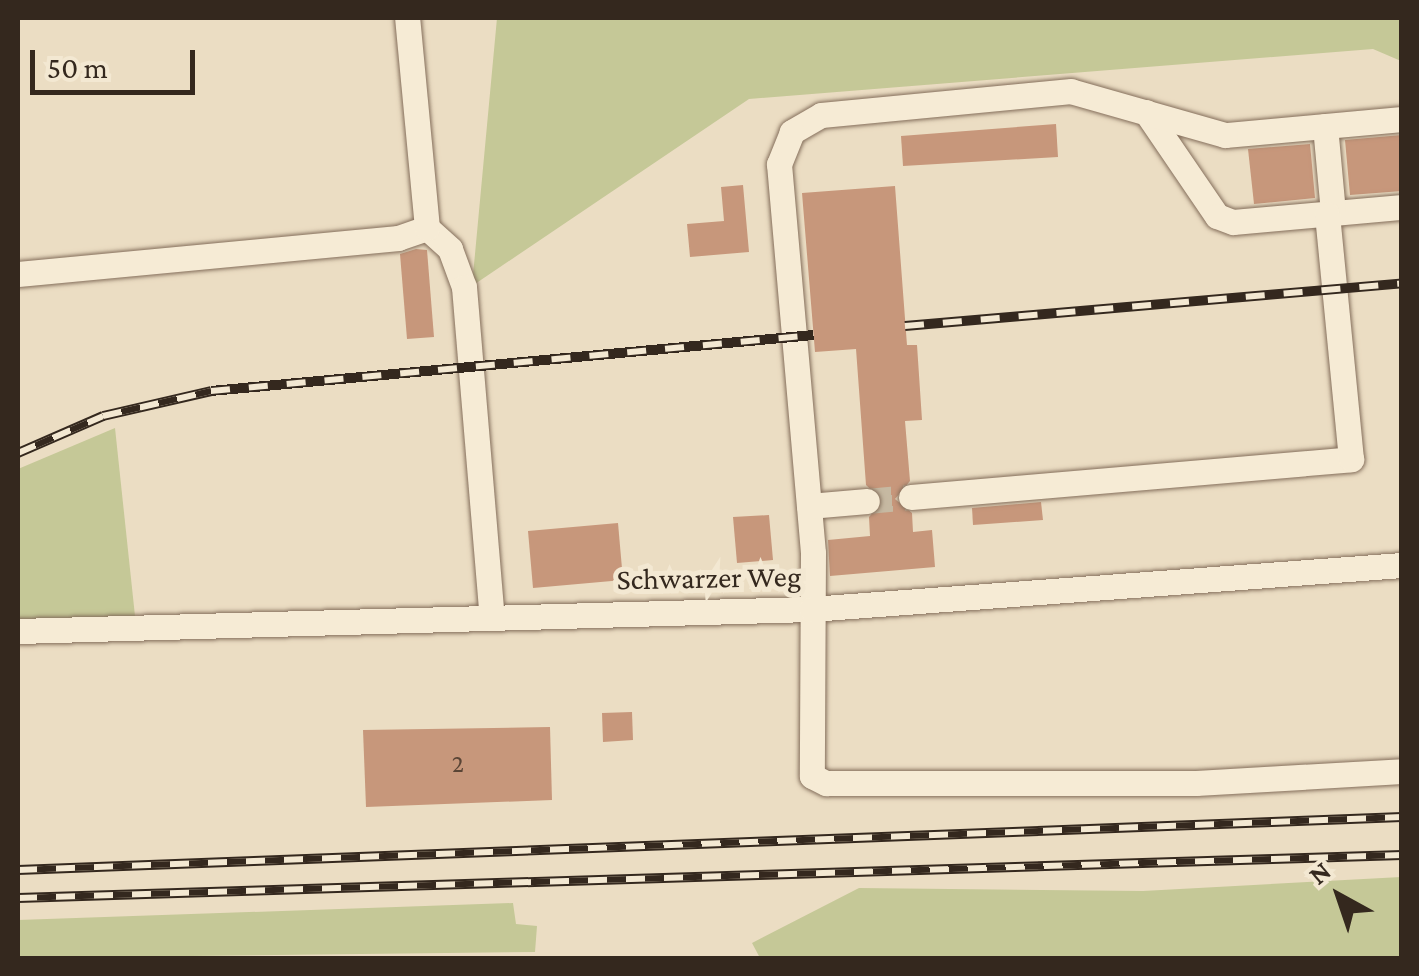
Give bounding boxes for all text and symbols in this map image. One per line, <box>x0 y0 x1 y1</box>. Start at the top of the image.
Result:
scale bar <box>35 30 200 92</box>
text: 50 m <box>47 51 108 84</box>
street label: Schwarzer Weg <box>616 558 802 598</box>
house number: 2 <box>452 749 464 779</box>
north arrow <box>1289 846 1389 946</box>
text: N <box>1302 855 1337 891</box>

